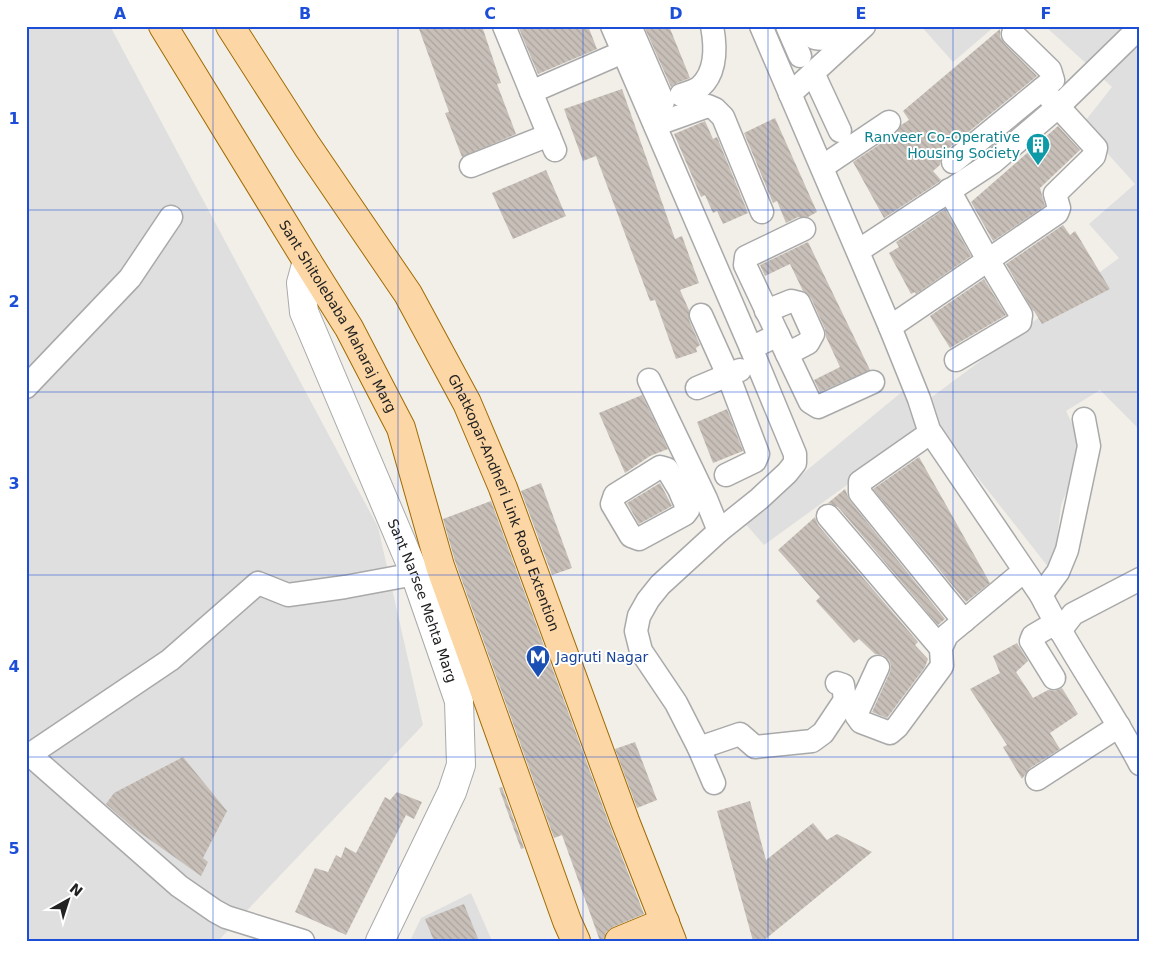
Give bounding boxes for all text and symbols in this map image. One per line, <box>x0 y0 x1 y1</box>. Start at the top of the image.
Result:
text: A <box>114 4 127 23</box>
text: B <box>299 4 311 23</box>
text: C <box>484 4 496 23</box>
text: D <box>669 4 683 23</box>
text: E <box>856 4 866 23</box>
text: F <box>1041 4 1051 23</box>
text: 1 <box>8 109 20 128</box>
place label: Ranveer Co-Operative Housing Society <box>864 129 1020 161</box>
building icon: Ranveer Co-Operative Housing Society <box>1025 132 1051 166</box>
street label: Sant Shitolebaba Maharaj Marg <box>276 217 400 415</box>
text: 2 <box>8 292 20 311</box>
street label: Ghatkopar-Andheri Link Road Extention <box>445 371 563 633</box>
text: 3 <box>8 474 20 493</box>
street label: Sant Narsee Mehta Marg <box>385 516 460 685</box>
metro station icon: Jagruti Nagar <box>525 644 551 678</box>
place label: Jagruti Nagar <box>555 649 649 665</box>
text: 4 <box>8 657 20 676</box>
text: 5 <box>8 839 20 858</box>
north arrow <box>42 874 92 924</box>
text: N <box>67 880 86 900</box>

